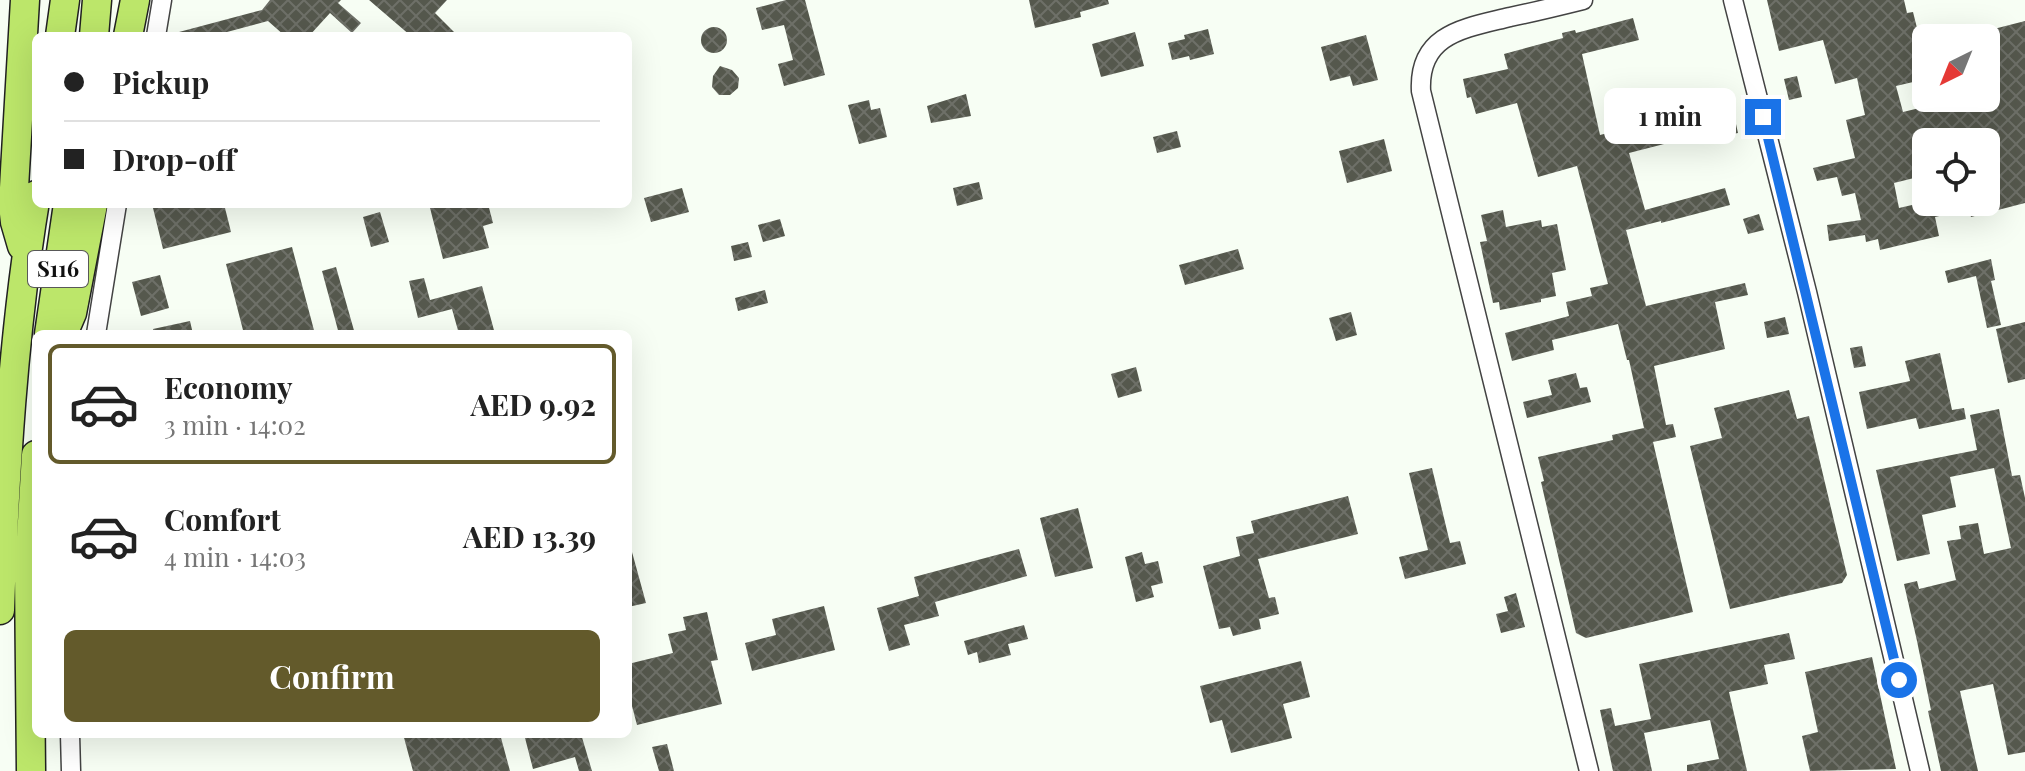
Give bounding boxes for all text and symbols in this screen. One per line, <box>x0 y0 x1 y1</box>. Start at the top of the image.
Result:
north arrow <box>1912 24 2000 112</box>
map controls <box>1912 24 2000 216</box>
text: Pickup <box>112 62 209 102</box>
callout: 1 min <box>1603 89 1735 145</box>
text: 1 min <box>1638 98 1702 133</box>
route end <box>1745 99 1781 135</box>
button: locate <box>1912 128 2000 216</box>
text: Drop-off <box>112 139 236 179</box>
road number: S116 <box>28 251 88 287</box>
text: Economy <box>164 367 293 407</box>
icon: car <box>68 368 140 440</box>
text: AED 9.92 <box>471 384 596 424</box>
text: 3 min · 14:02 <box>164 407 306 442</box>
text: Comfort <box>164 499 281 539</box>
icon: car <box>68 500 140 572</box>
text: AED 13.39 <box>463 516 596 556</box>
text: 4 min · 14:03 <box>164 539 306 574</box>
button: Confirm <box>64 630 600 722</box>
route start <box>1881 662 1917 698</box>

